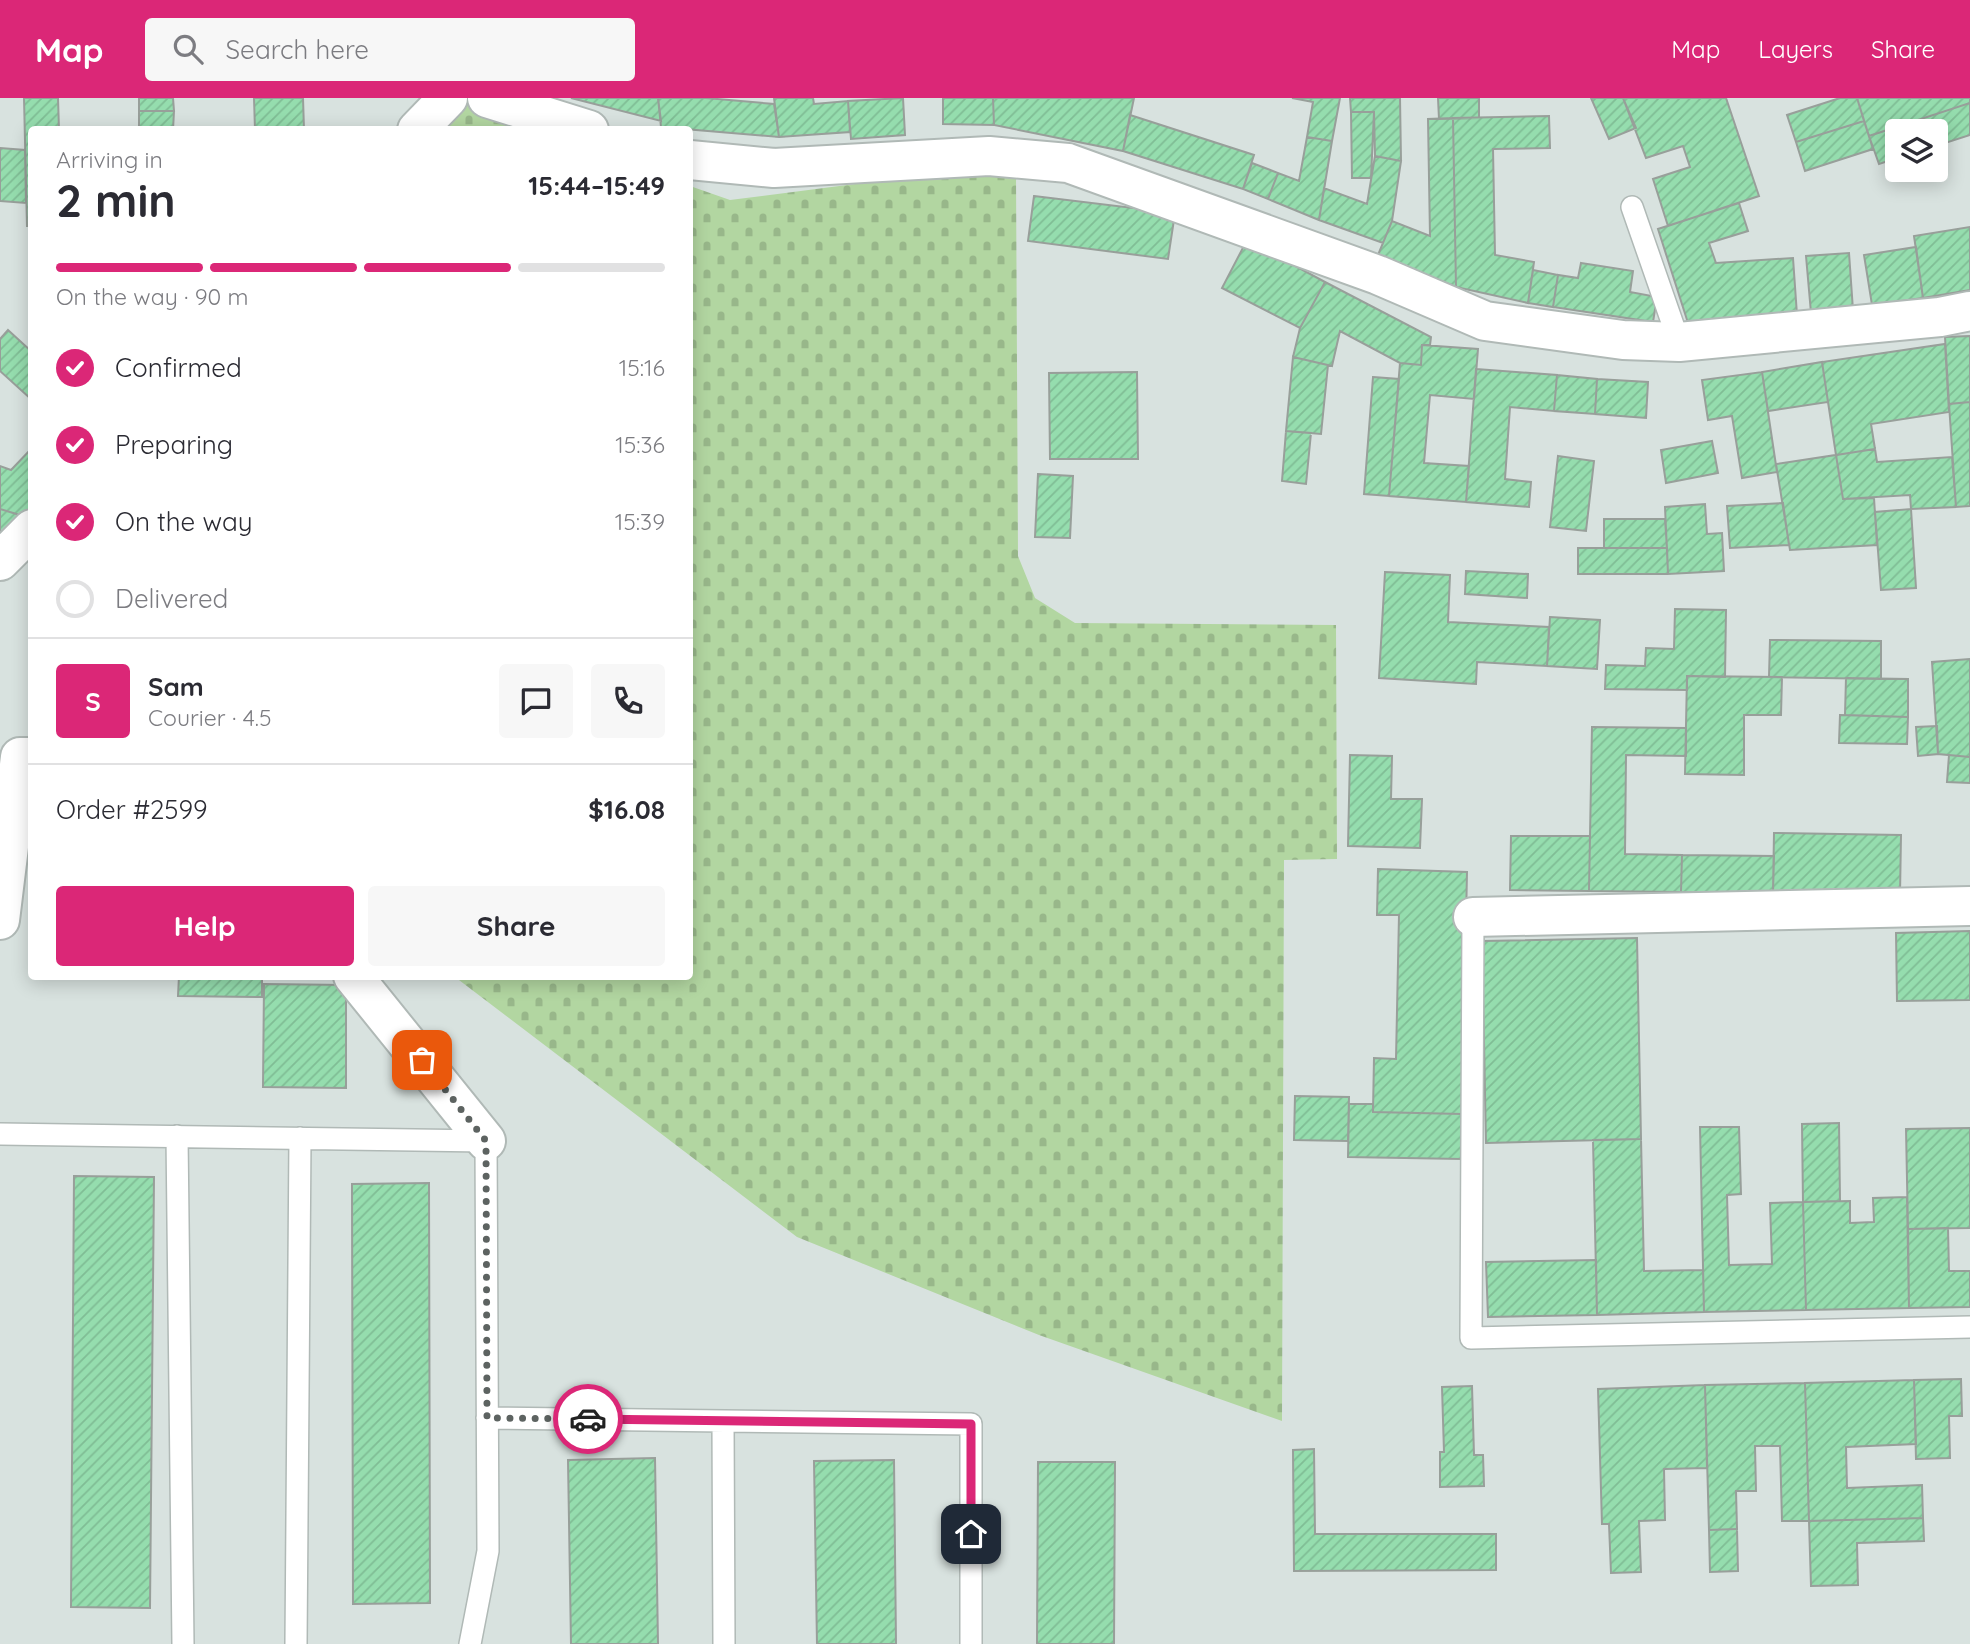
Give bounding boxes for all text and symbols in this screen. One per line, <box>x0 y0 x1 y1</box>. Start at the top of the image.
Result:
search box <box>145 18 635 81</box>
text: Map <box>35 29 103 70</box>
icon: search <box>169 30 207 68</box>
text: Search here <box>225 33 369 66</box>
text: Map <box>1671 34 1720 64</box>
text: Layers <box>1758 34 1833 64</box>
text: Share <box>1871 34 1935 64</box>
map controls <box>1885 119 1948 182</box>
button: layers <box>1885 119 1948 182</box>
text: Arriving in <box>56 145 163 174</box>
text: 15:44–15:49 <box>528 169 665 202</box>
text: 2 min <box>56 171 176 229</box>
text: On the way · 90 m <box>56 282 249 311</box>
icon: check <box>56 349 94 387</box>
text: Confirmed <box>115 351 242 384</box>
text: 15:16 <box>619 353 665 382</box>
icon: check <box>56 426 94 464</box>
text: Preparing <box>115 428 233 461</box>
text: 15:36 <box>615 430 665 459</box>
icon: check <box>56 503 94 541</box>
text: On the way <box>115 505 253 538</box>
text: 15:39 <box>615 507 665 536</box>
text: Delivered <box>115 582 228 615</box>
button: chat <box>499 664 573 738</box>
button: phone <box>591 664 665 738</box>
text: Sam <box>148 670 204 703</box>
text: S <box>85 685 101 718</box>
text: Courier · 4.5 <box>148 703 272 732</box>
text: Order #2599 <box>56 793 208 826</box>
text: $16.08 <box>588 793 665 826</box>
button: Help <box>56 886 354 966</box>
button: Share <box>368 886 665 966</box>
pin <box>392 1030 452 1090</box>
icon: bag <box>403 1041 441 1079</box>
courier <box>553 1384 623 1454</box>
icon: car <box>569 1400 607 1438</box>
pin <box>941 1504 1001 1564</box>
icon: home <box>952 1515 990 1553</box>

